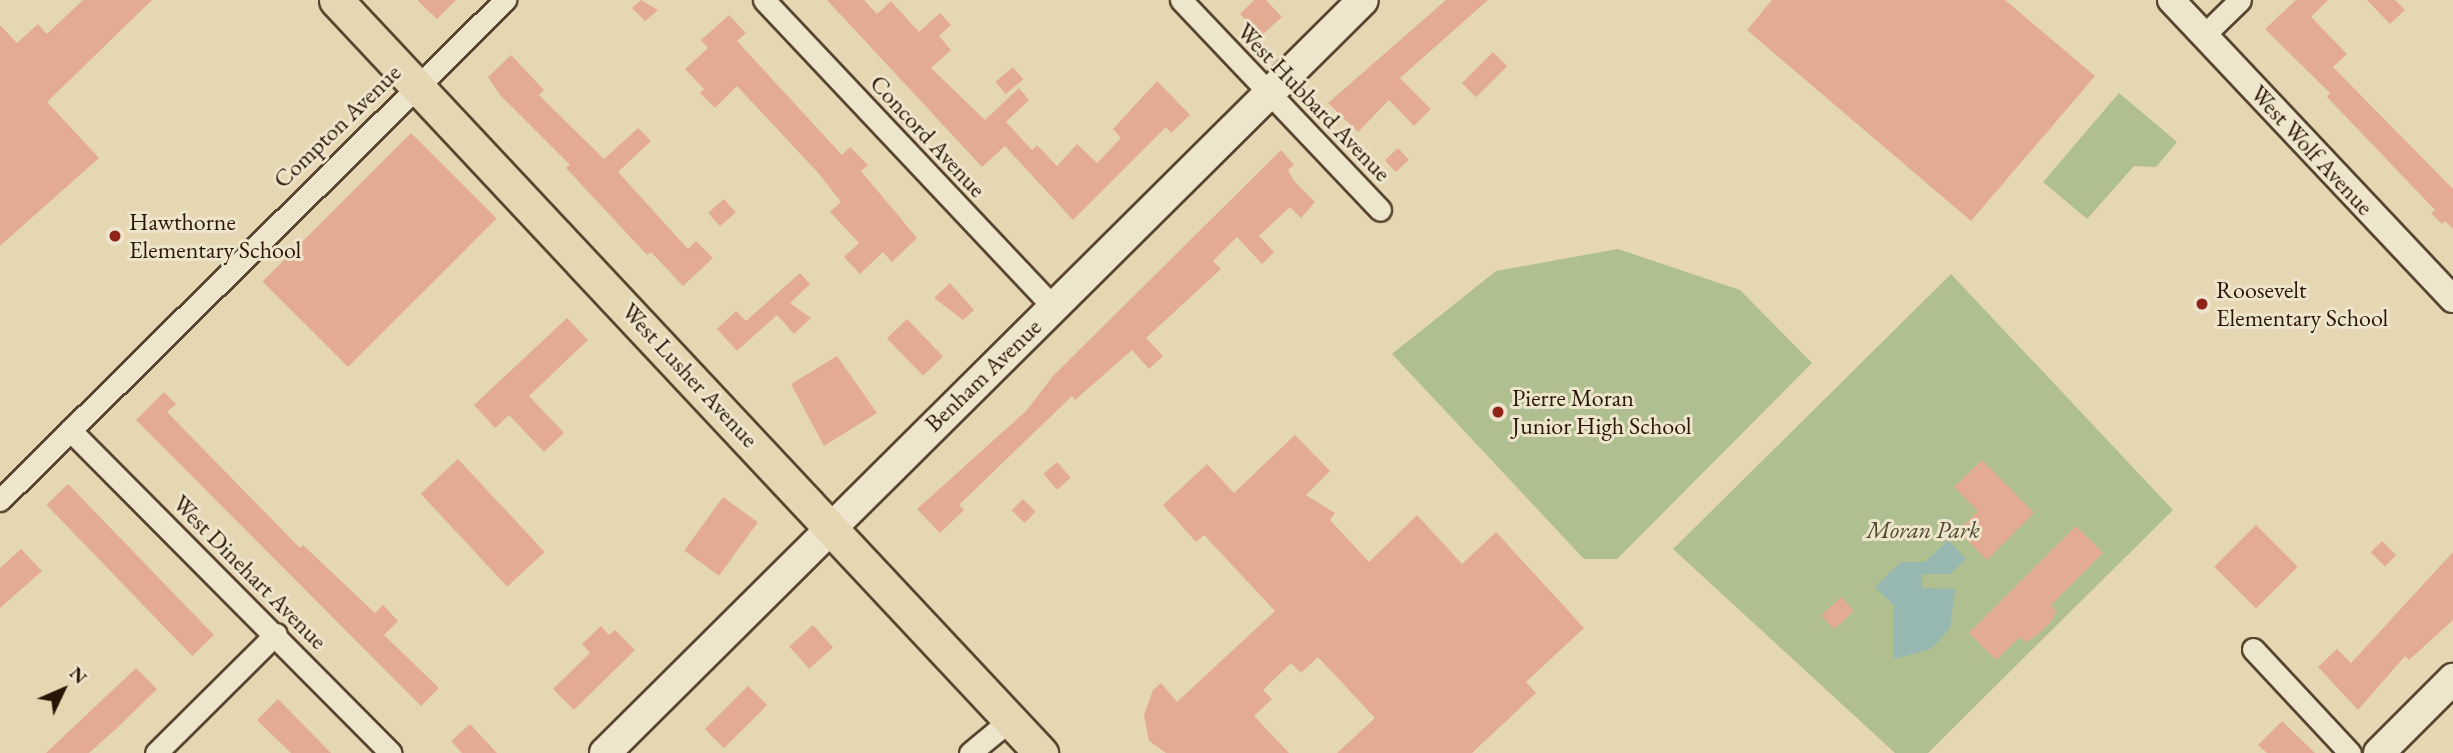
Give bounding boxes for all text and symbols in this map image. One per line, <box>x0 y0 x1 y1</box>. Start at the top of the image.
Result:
street label: West Hubbard Avenue <box>1231 17 1397 187</box>
street label: Compton Avenue <box>267 58 407 194</box>
street label: Concord Avenue <box>864 69 992 203</box>
street label: West Wolf Avenue <box>2244 79 2380 221</box>
place label: Hawthorne Elementary School <box>129 208 301 264</box>
marker: Hawthorne Elementary School <box>107 228 123 244</box>
place label: Roosevelt Elementary School <box>2216 276 2388 332</box>
marker: Roosevelt Elementary School <box>2194 296 2210 312</box>
street label: West Lusher Avenue <box>616 297 764 453</box>
street label: Benham Avenue <box>919 312 1047 438</box>
place label: Pierre Moran Junior High School <box>1512 384 1691 440</box>
marker: Pierre Moran Junior High School <box>1490 404 1506 420</box>
street label: West Dinehart Avenue <box>167 489 333 655</box>
park label: Moran Park <box>1866 516 1980 544</box>
north arrow <box>28 655 98 725</box>
text: N <box>64 661 93 689</box>

